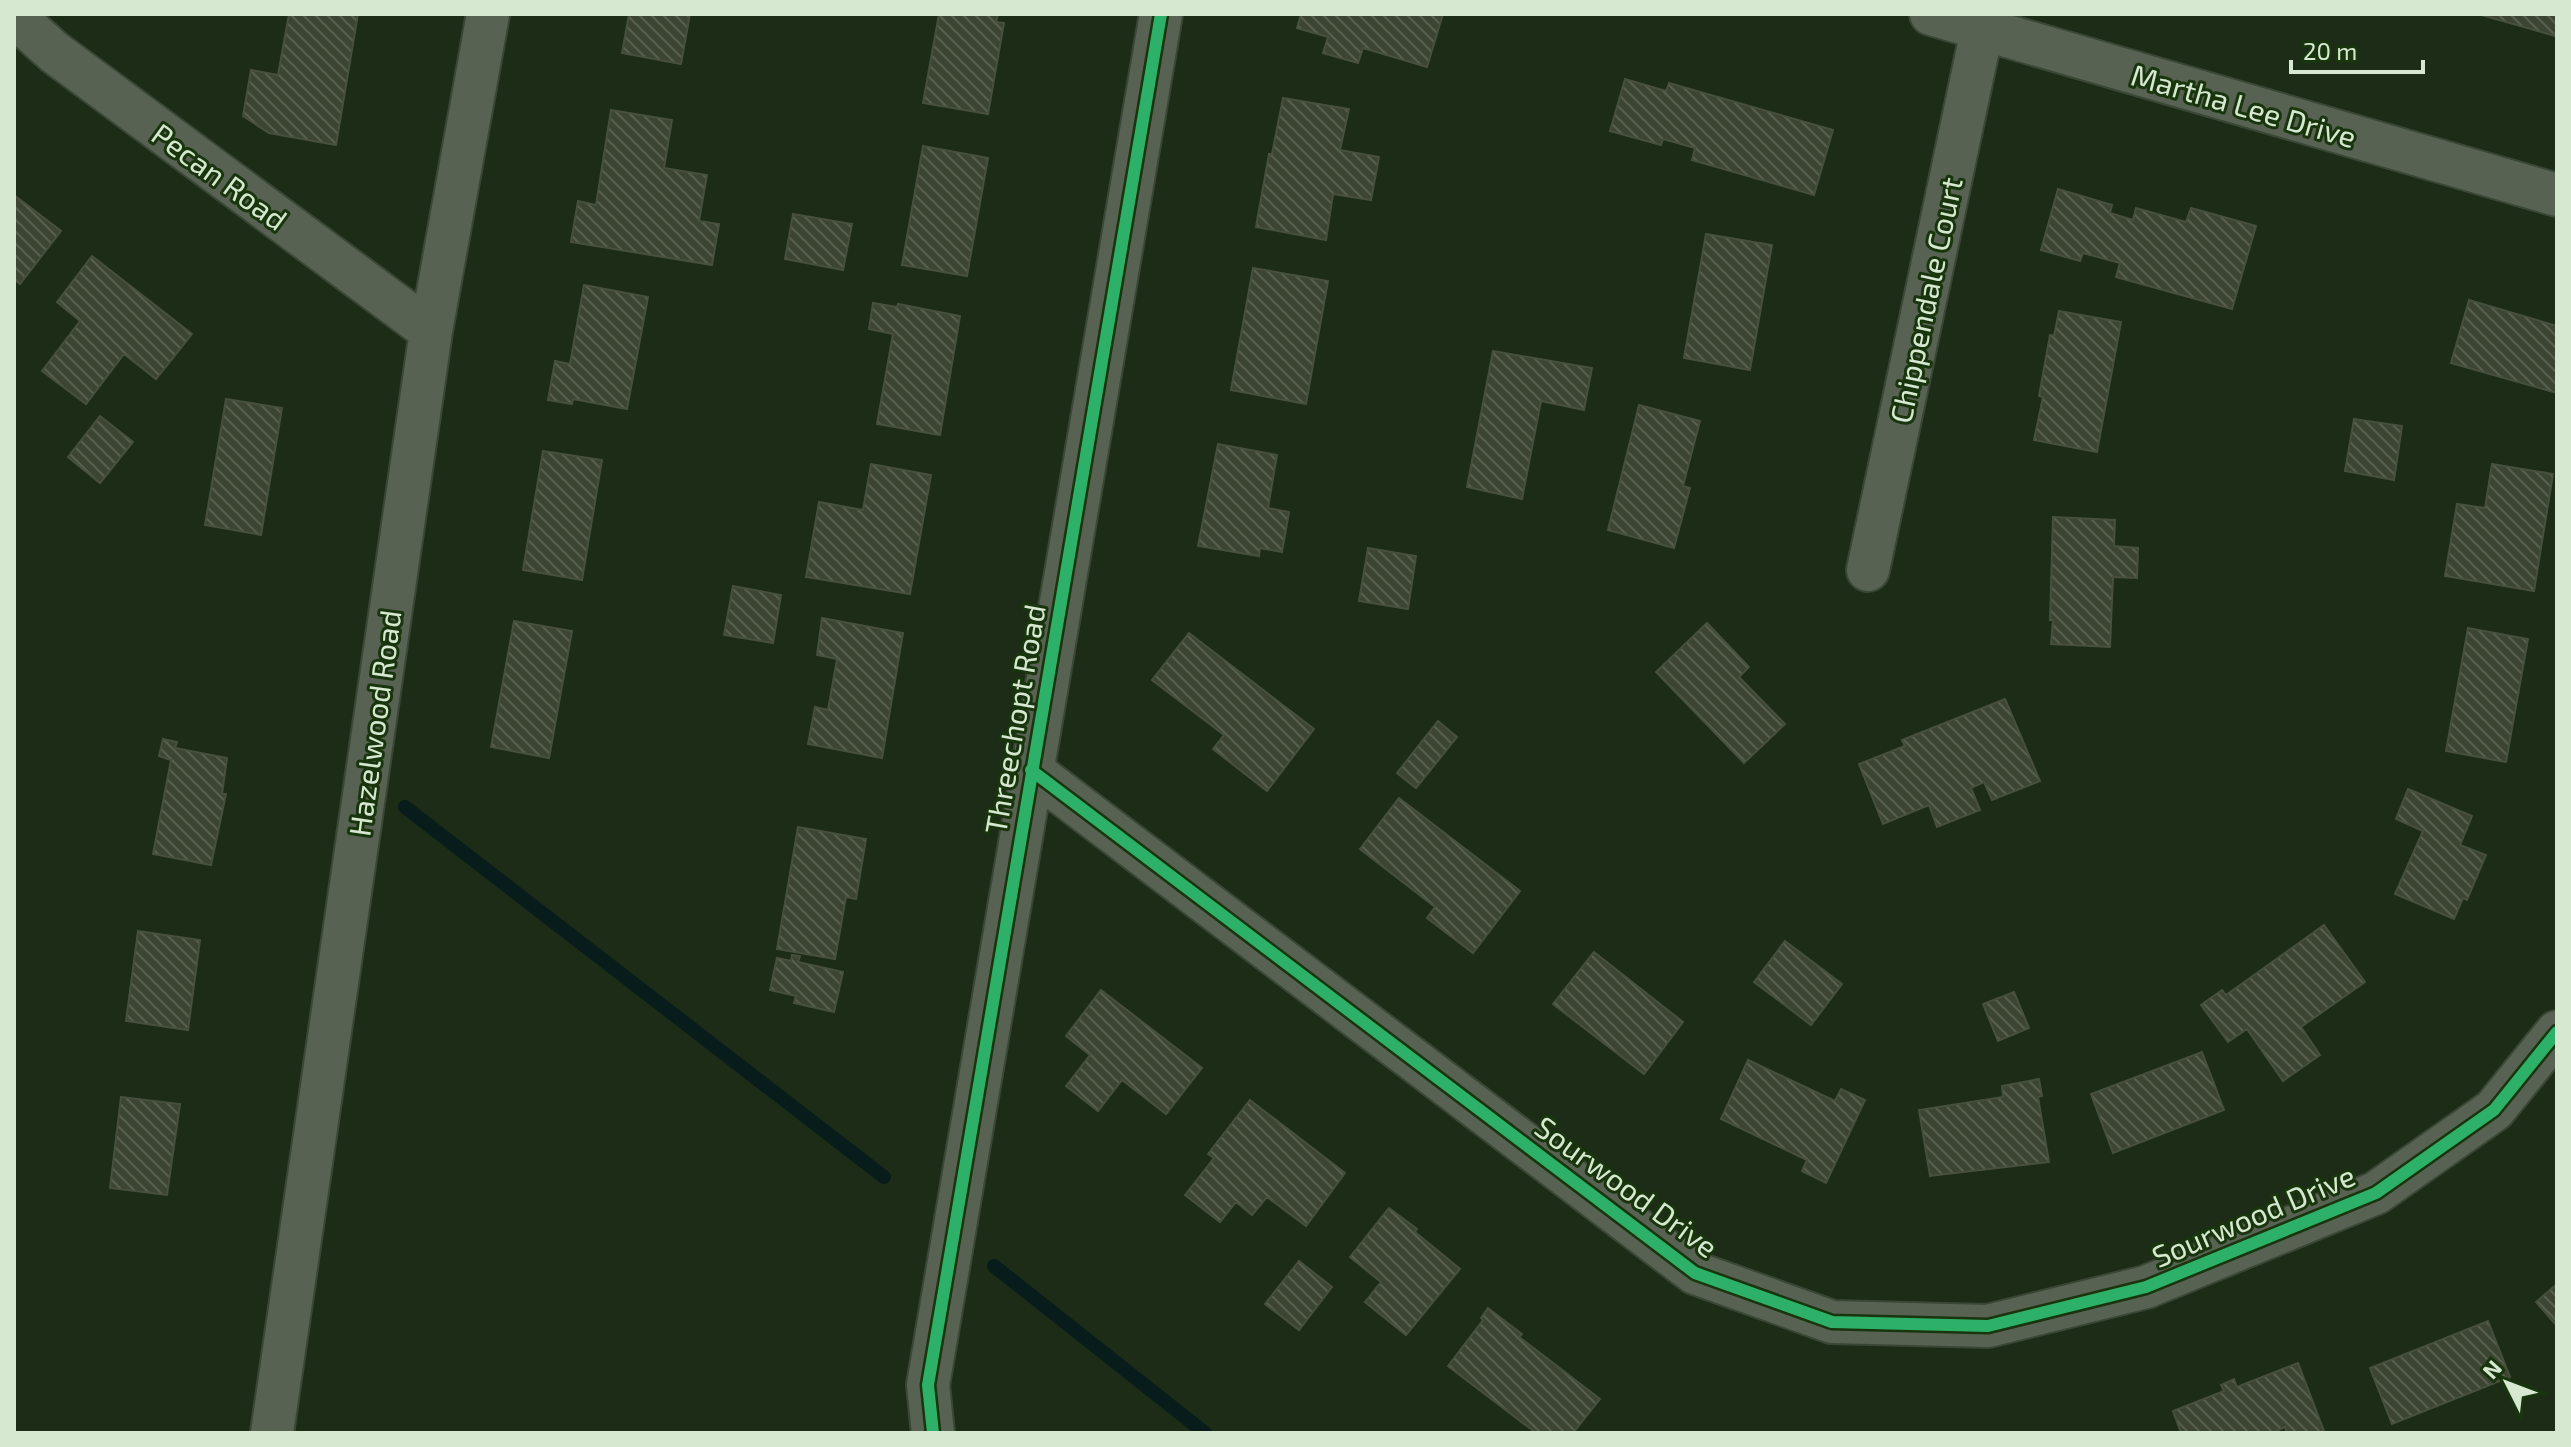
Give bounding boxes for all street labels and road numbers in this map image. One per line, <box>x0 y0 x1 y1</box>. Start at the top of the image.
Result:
street label: Martha Lee Drive <box>2127 56 2361 154</box>
street label: Pecan Road <box>146 115 294 237</box>
street label: Chippendale Court <box>1881 174 1969 426</box>
street label: Threechopt Road <box>976 601 1052 837</box>
street label: Hazelwood Road <box>340 608 408 838</box>
street label: Sourwood Drive <box>1529 1108 1725 1264</box>
street label: Sourwood Drive <box>2146 1156 2360 1274</box>

